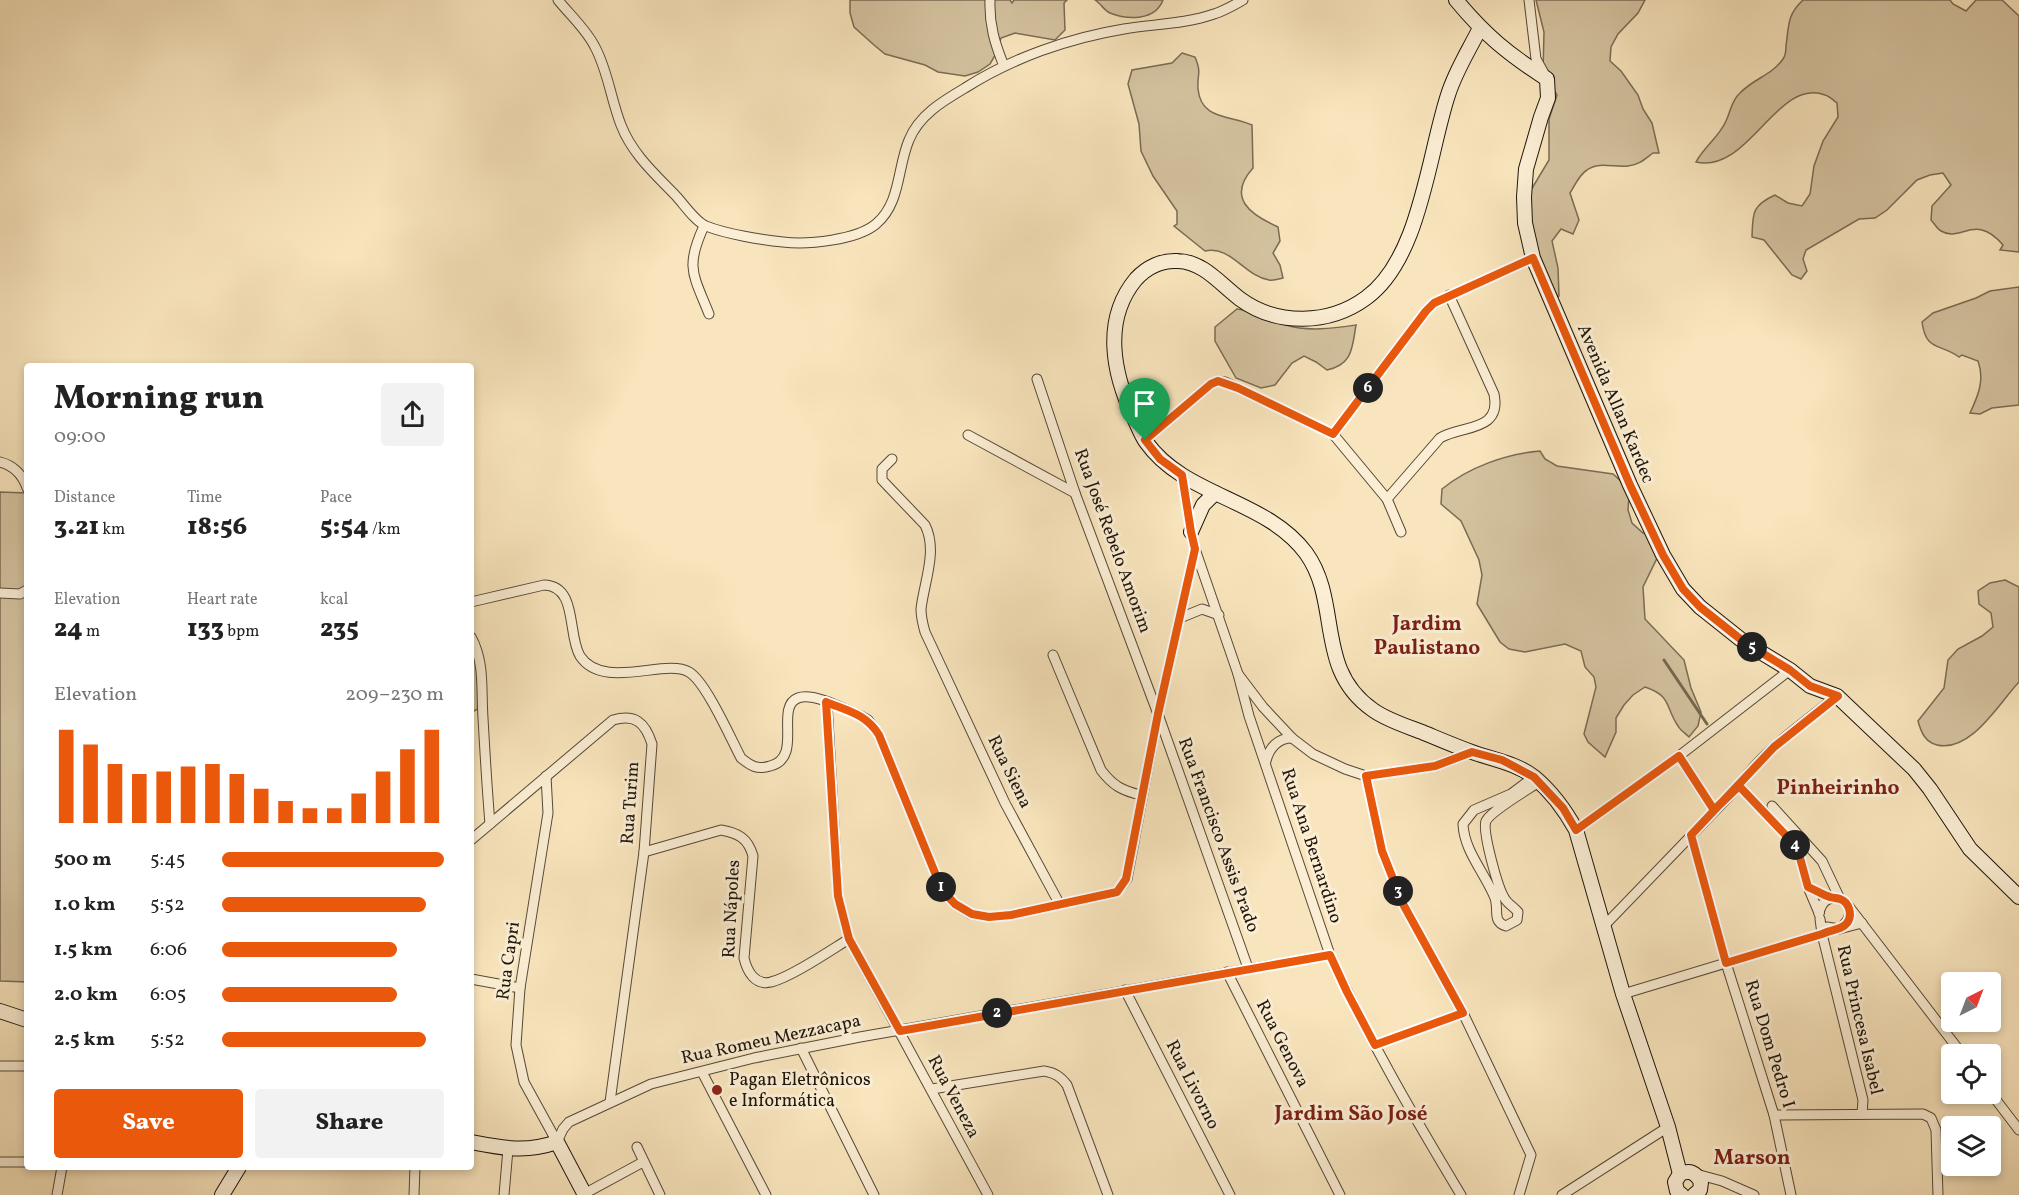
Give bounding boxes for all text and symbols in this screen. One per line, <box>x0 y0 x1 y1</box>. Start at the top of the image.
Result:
street label: Avenida Allan Kardec <box>1570 321 1660 487</box>
pin: 6 <box>1353 373 1383 403</box>
text: Morning run <box>54 377 264 423</box>
text: 6 <box>1364 377 1372 399</box>
pin <box>1119 378 1170 440</box>
button: share <box>381 383 444 446</box>
icon: arrive <box>1128 387 1161 420</box>
text: 09:00 <box>54 423 106 451</box>
street label: Rua José Rebelo Amorim <box>1067 445 1157 637</box>
text: Distance <box>54 487 115 509</box>
text: Time <box>187 487 222 509</box>
text: Pace <box>320 487 352 509</box>
text: 3.21 <box>54 509 99 545</box>
text: 18:56 <box>187 509 247 545</box>
text: 5:54 <box>320 509 369 545</box>
text: km <box>99 519 125 541</box>
text: /km <box>369 519 401 541</box>
text: Elevation <box>54 589 121 611</box>
text: Heart rate <box>187 589 258 611</box>
text: kcal <box>320 589 348 611</box>
district label: Jardim Paulistano <box>1374 610 1480 663</box>
text: 24 <box>54 611 83 647</box>
text: 133 <box>187 611 224 647</box>
text: 235 <box>320 611 359 647</box>
text: m <box>83 621 100 643</box>
text: bpm <box>224 621 259 643</box>
pin: 5 <box>1737 632 1767 662</box>
text: 5 <box>1748 636 1756 658</box>
text: Elevation <box>54 681 137 709</box>
text: 209–230 m <box>345 681 444 709</box>
street label: Rua Siena <box>981 731 1037 813</box>
street label: Rua Francisco Assis Prado <box>1171 734 1265 936</box>
street label: Rua Turim <box>616 761 646 845</box>
street label: Rua Ana Bernardino <box>1274 765 1348 927</box>
district label: Pinheirinho <box>1777 774 1899 803</box>
pin: 4 <box>1780 830 1810 860</box>
text: 4 <box>1790 834 1800 856</box>
text: 500 m <box>54 846 112 874</box>
text: 5:45 <box>150 846 185 874</box>
street label: Rua Nápoles <box>717 859 747 959</box>
pin: 1 <box>926 872 956 902</box>
text: 1 <box>938 876 944 898</box>
pin: 3 <box>1383 876 1413 906</box>
text: 3 <box>1394 880 1402 902</box>
text: 1.0 km <box>54 891 116 919</box>
text: 5:52 <box>150 891 185 919</box>
street label: Rua Capri <box>491 920 527 1002</box>
text: 1.5 km <box>54 936 113 964</box>
text: 6:06 <box>150 936 187 964</box>
street label: Rua Princesa Isabel <box>1830 943 1888 1097</box>
north arrow <box>1941 972 2001 1032</box>
map controls <box>1941 972 2001 1176</box>
street label: Rua Dom Pedro I <box>1738 977 1800 1111</box>
text: 2.0 km <box>54 981 118 1009</box>
text: 6:05 <box>150 981 186 1009</box>
street label: Rua Genova <box>1249 996 1315 1092</box>
pin: 2 <box>982 998 1012 1028</box>
text: 2 <box>993 1002 1001 1024</box>
street label: Rua Romeu Mezzacapa <box>679 1009 863 1071</box>
text: 2.5 km <box>54 1026 115 1054</box>
text: 5:52 <box>150 1026 185 1054</box>
street label: Rua Livorno <box>1159 1036 1225 1134</box>
button: locate <box>1941 1044 2001 1104</box>
street label: Rua Veneza <box>921 1051 985 1143</box>
place label: Pagan Eletrônicos e Informática <box>729 1068 871 1114</box>
marker: Pagan Eletrônicos e Informática <box>710 1083 724 1097</box>
button: Save <box>54 1089 243 1158</box>
button: Share <box>255 1089 444 1158</box>
district label: Jardim São José <box>1273 1100 1428 1129</box>
button: layers <box>1941 1116 2001 1176</box>
district label: Marson <box>1713 1144 1791 1173</box>

